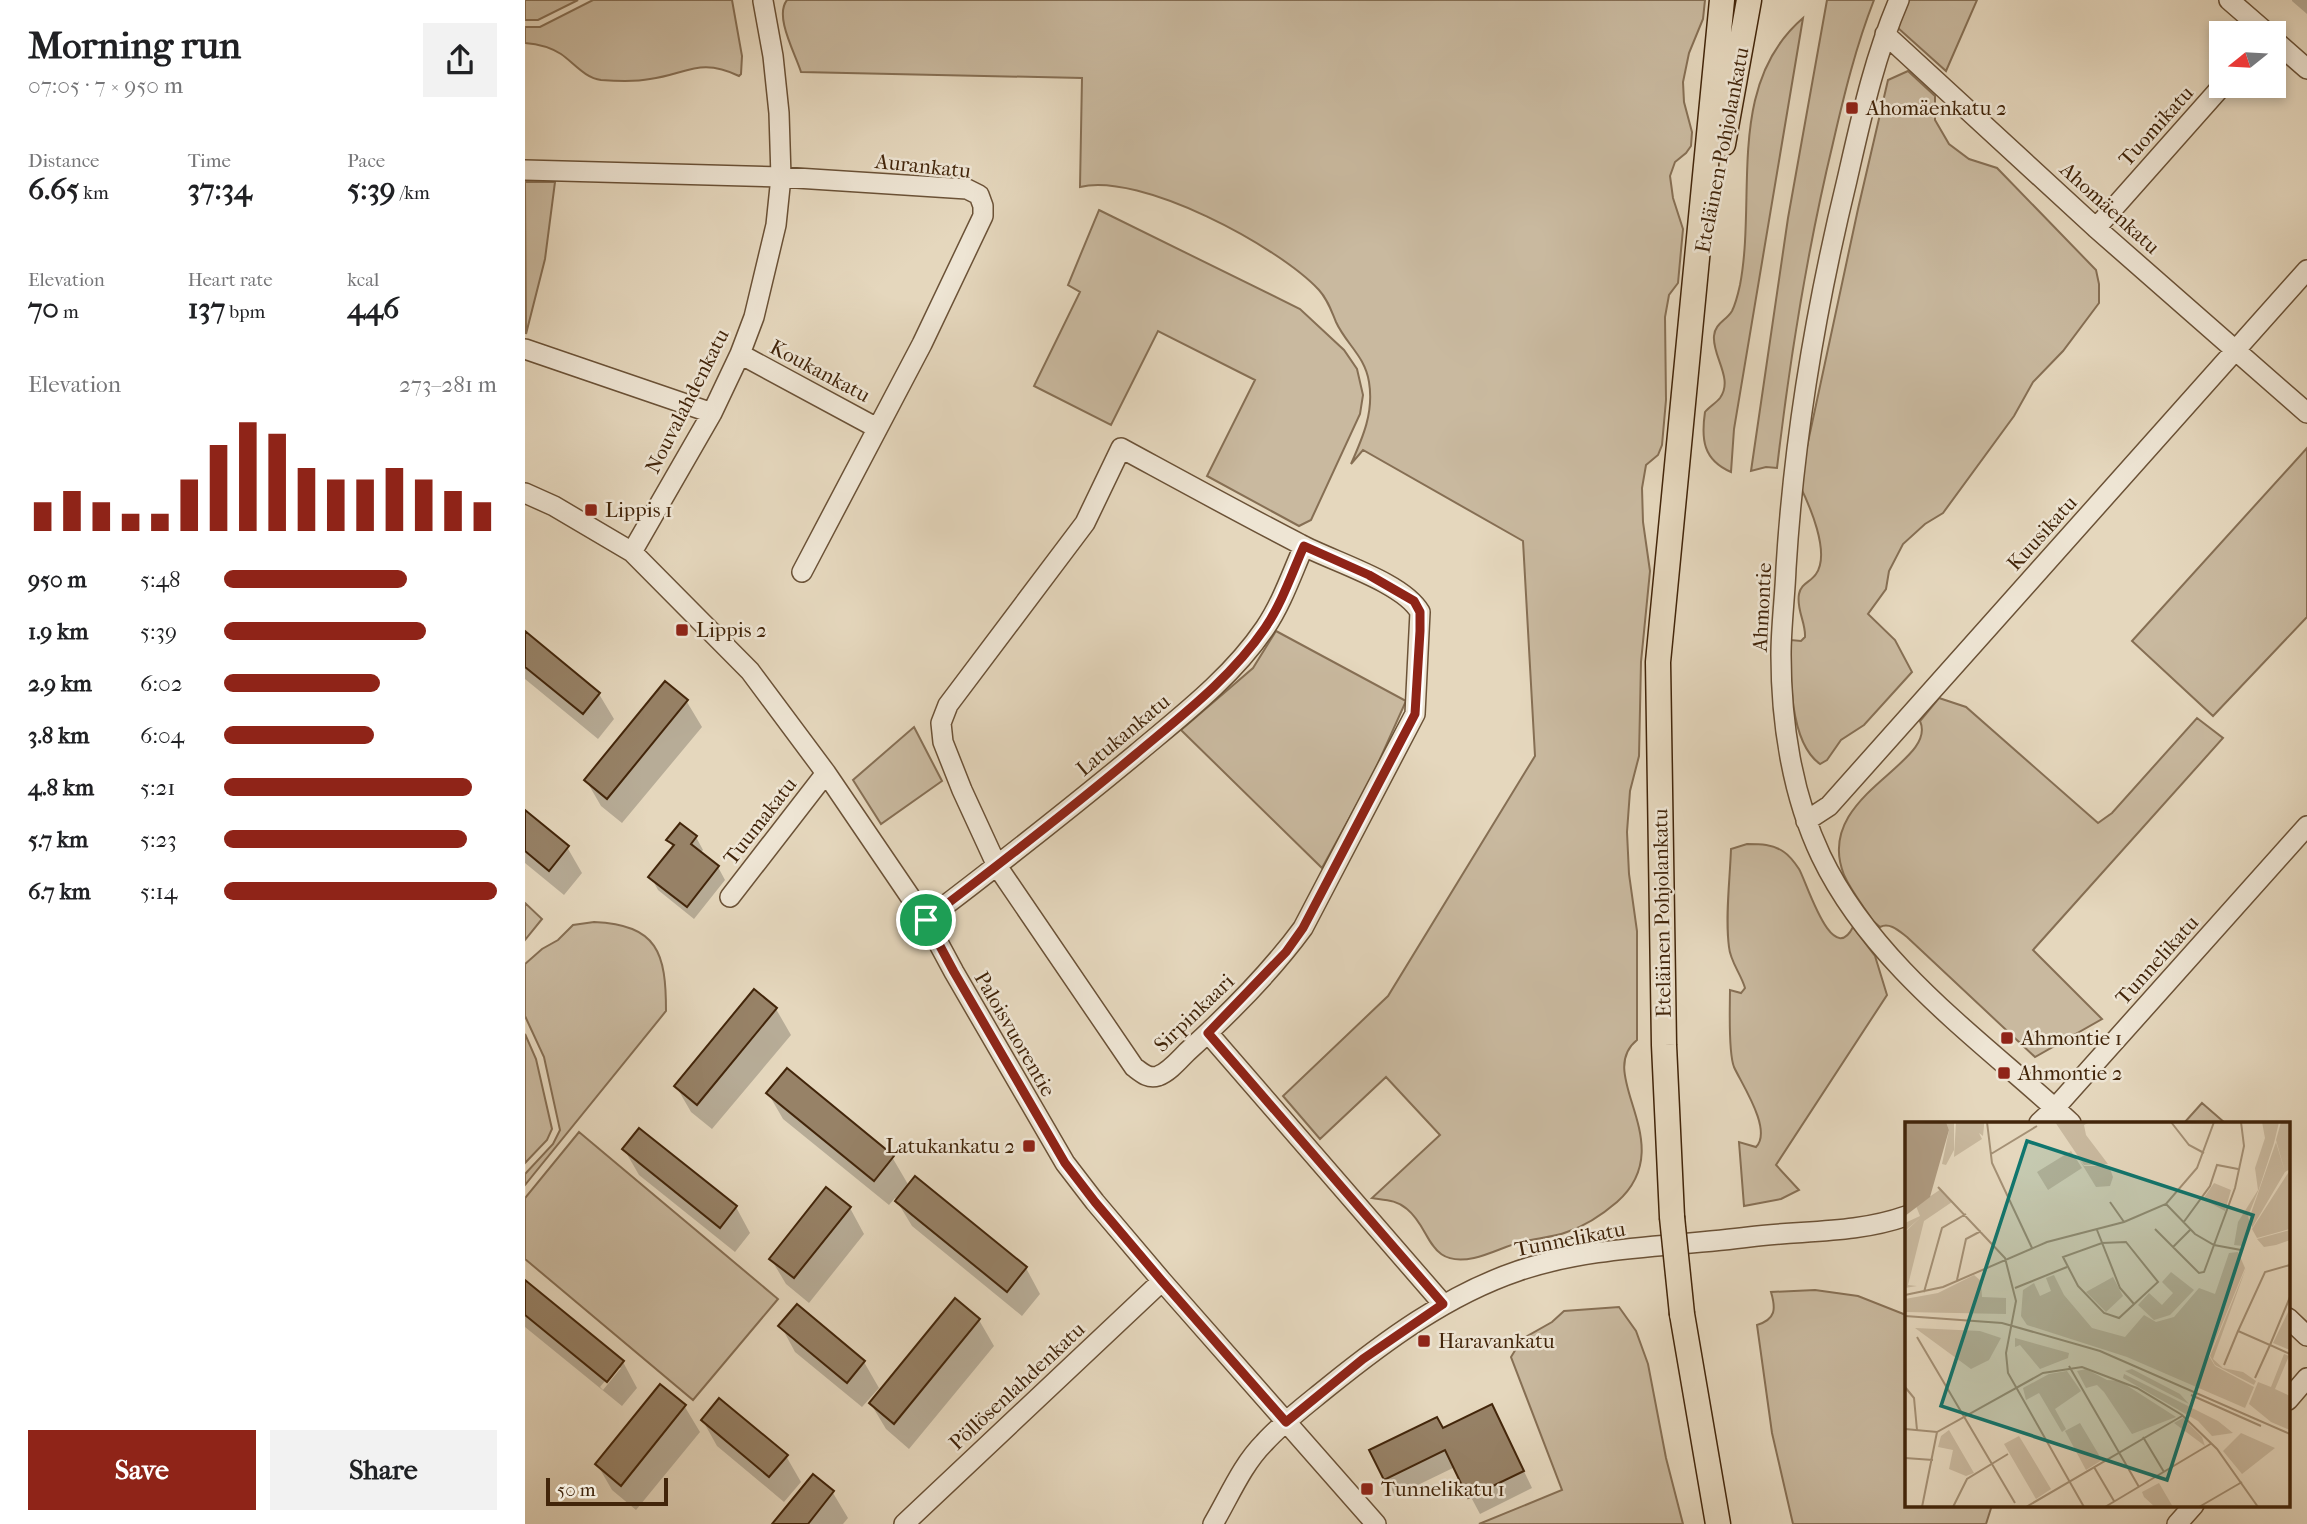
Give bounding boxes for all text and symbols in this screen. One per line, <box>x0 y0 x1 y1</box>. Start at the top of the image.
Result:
north arrow <box>2209 21 2285 98</box>
map controls <box>2209 21 2286 98</box>
text: Morning run <box>28 23 241 68</box>
button: share <box>423 23 497 97</box>
street label: Eteläinen Pohjolankatu <box>1690 45 1754 255</box>
text: 07:05 · 7 × 950 m <box>28 72 183 99</box>
street label: Tuomikatu <box>2114 81 2198 171</box>
place label: Ahomäenkatu 2 <box>1865 96 2007 120</box>
marker: Ahomäenkatu 2 <box>1844 100 1860 116</box>
street label: Aurankatu <box>873 149 972 183</box>
text: Distance <box>28 150 99 172</box>
text: Time <box>188 150 231 172</box>
text: Pace <box>347 150 385 172</box>
street label: Ahomäenkatu <box>2055 156 2165 259</box>
text: 6.65 <box>28 172 79 207</box>
text: 37:34 <box>188 172 252 207</box>
text: 5:39 <box>347 172 396 207</box>
text: km <box>79 182 109 204</box>
text: /km <box>396 182 430 204</box>
text: Elevation <box>28 269 105 291</box>
text: Heart rate <box>188 269 273 291</box>
text: kcal <box>347 269 379 291</box>
text: 70 <box>28 291 59 326</box>
text: 137 <box>188 291 225 326</box>
text: 446 <box>347 291 399 326</box>
text: m <box>59 301 79 323</box>
text: bpm <box>225 301 265 323</box>
street label: Nouvalahdenkatu <box>640 325 734 477</box>
street label: Koukankatu <box>766 335 874 407</box>
text: Elevation <box>28 371 121 398</box>
text: 273–281 m <box>399 371 497 398</box>
street label: Kuusikatu <box>2002 491 2082 575</box>
place label: Lippis 1 <box>605 498 672 522</box>
marker: Lippis 1 <box>583 502 599 518</box>
street label: Ahmontie <box>1748 562 1776 653</box>
text: 950 m <box>28 566 87 593</box>
text: 5:48 <box>140 566 181 593</box>
text: 1.9 km <box>28 618 88 645</box>
text: 5:39 <box>140 618 177 645</box>
place label: Lippis 2 <box>696 618 767 642</box>
marker: Lippis 2 <box>674 622 690 638</box>
text: 2.9 km <box>28 670 92 697</box>
text: 6:02 <box>140 670 183 697</box>
street label: Latukankatu <box>1071 689 1175 781</box>
text: 3.8 km <box>28 722 89 749</box>
text: 6:04 <box>140 722 184 749</box>
street label: Tuumakatu <box>718 772 802 870</box>
text: 4.8 km <box>28 774 94 801</box>
text: 5:21 <box>140 774 176 801</box>
street label: Eteläinen Pohjolankatu <box>1648 808 1676 1018</box>
text: 5.7 km <box>28 826 88 853</box>
text: 5:23 <box>140 826 177 853</box>
text: 6.7 km <box>28 878 91 905</box>
text: 5:14 <box>140 878 177 905</box>
pin <box>896 890 956 950</box>
icon: arrive <box>907 901 945 939</box>
street label: Tunnelikatu <box>2111 910 2203 1010</box>
street label: Paloisvuorentie <box>970 967 1060 1101</box>
street label: Sirpinkaari <box>1149 969 1239 1057</box>
place label: Ahmontie 1 <box>2020 1026 2122 1050</box>
marker: Ahmontie 1 <box>1999 1030 2015 1046</box>
place label: Ahmontie 2 <box>2017 1061 2123 1085</box>
marker: Ahmontie 2 <box>1996 1065 2012 1081</box>
inset map <box>1905 1122 2289 1506</box>
place label: Latukankatu 2 <box>885 1134 1015 1158</box>
marker: Latukankatu 2 <box>1021 1138 1037 1154</box>
street label: Tunnelikatu <box>1513 1217 1627 1261</box>
street label: Pöllösenlahdenkatu <box>944 1317 1090 1455</box>
place label: Haravankatu <box>1438 1329 1555 1353</box>
marker: Haravankatu <box>1416 1333 1432 1349</box>
button: Save <box>28 1430 256 1510</box>
button: Share <box>270 1430 497 1510</box>
scale bar <box>546 1475 669 1507</box>
place label: Tunnelikatu 1 <box>1381 1477 1505 1501</box>
text: 50 m <box>557 1479 596 1501</box>
marker: Tunnelikatu 1 <box>1359 1481 1375 1497</box>

